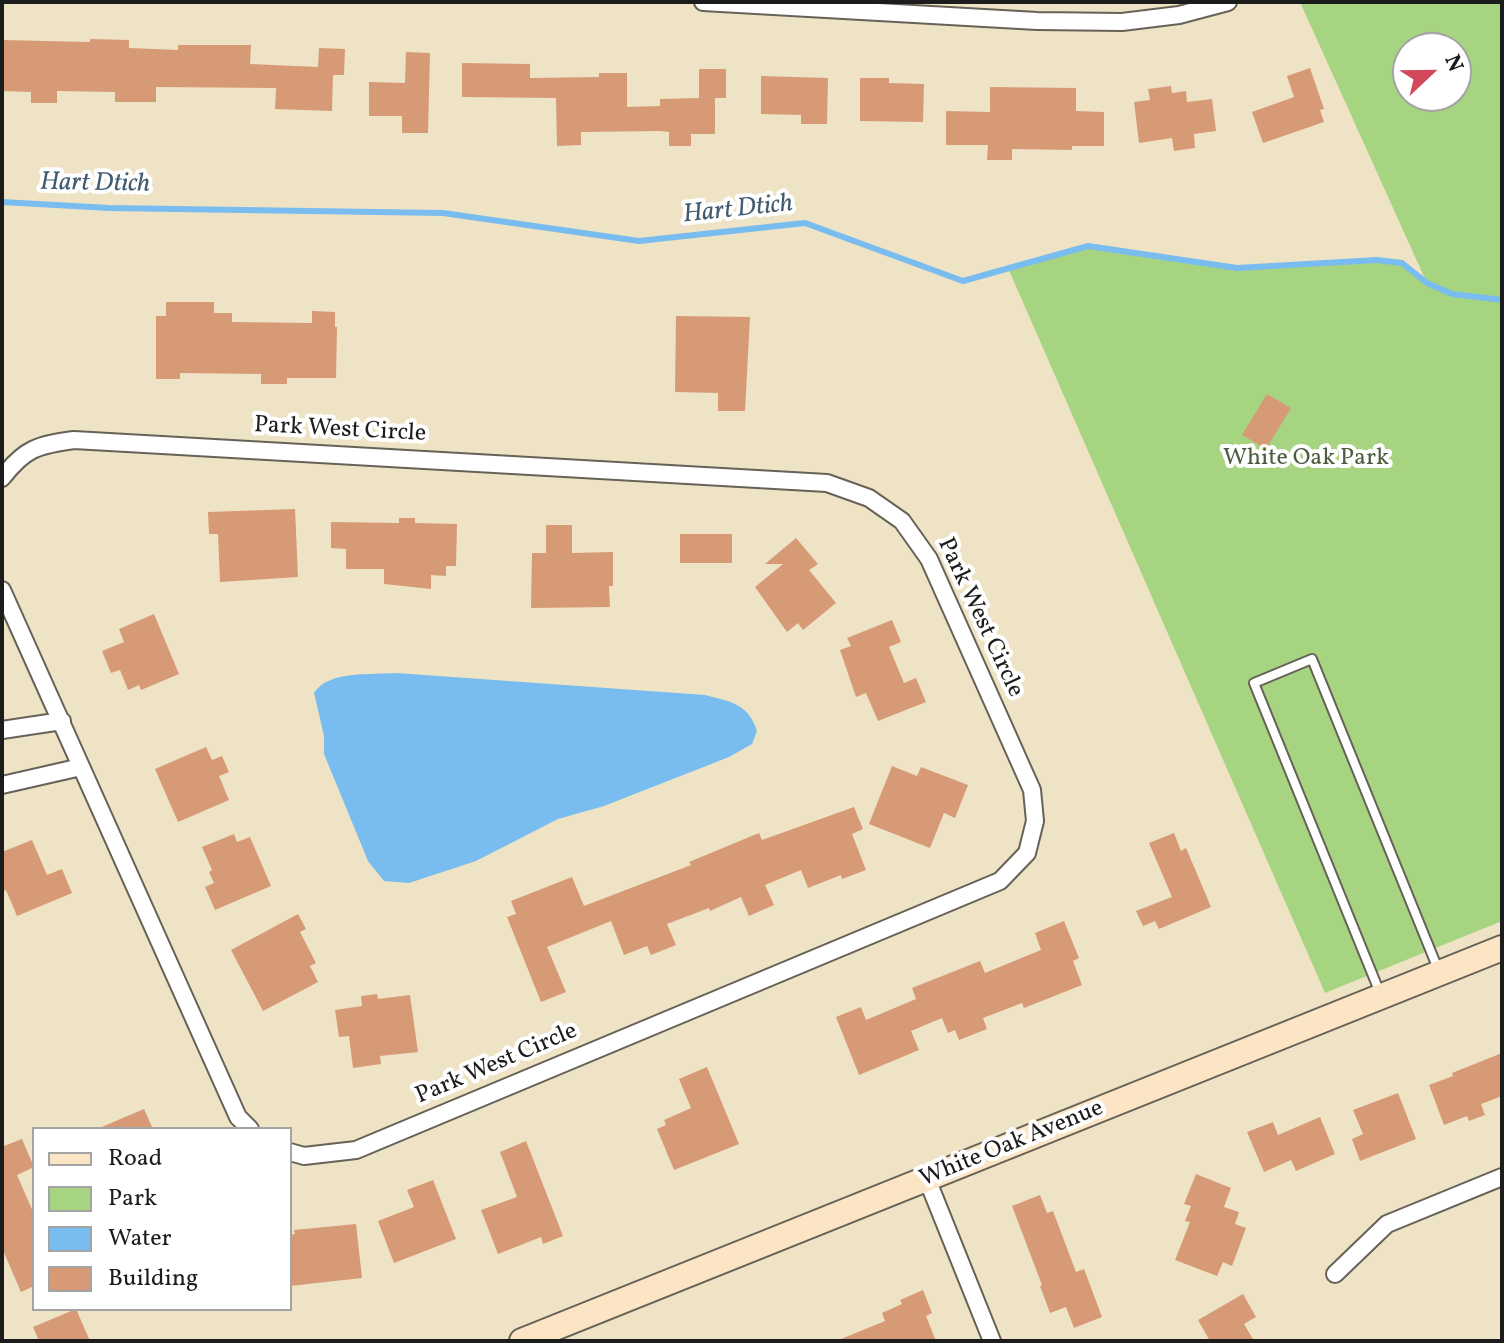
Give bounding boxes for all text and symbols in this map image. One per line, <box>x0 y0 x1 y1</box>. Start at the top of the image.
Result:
north arrow <box>1392 32 1472 112</box>
text: N <box>1435 50 1470 77</box>
water label: Hart Dtich <box>40 168 150 202</box>
water label: Hart Dtich <box>682 190 794 232</box>
street label: Park West Circle <box>253 412 427 450</box>
park label: White Oak Park <box>1223 446 1389 474</box>
street label: Park West Circle <box>930 534 1028 702</box>
street label: Park West Circle <box>412 1018 582 1112</box>
street label: White Oak Avenue <box>916 1095 1108 1195</box>
legend <box>32 1127 292 1311</box>
text: Road <box>108 1142 162 1176</box>
text: Park <box>108 1182 157 1216</box>
text: Water <box>108 1222 172 1256</box>
text: Building <box>108 1262 198 1296</box>

